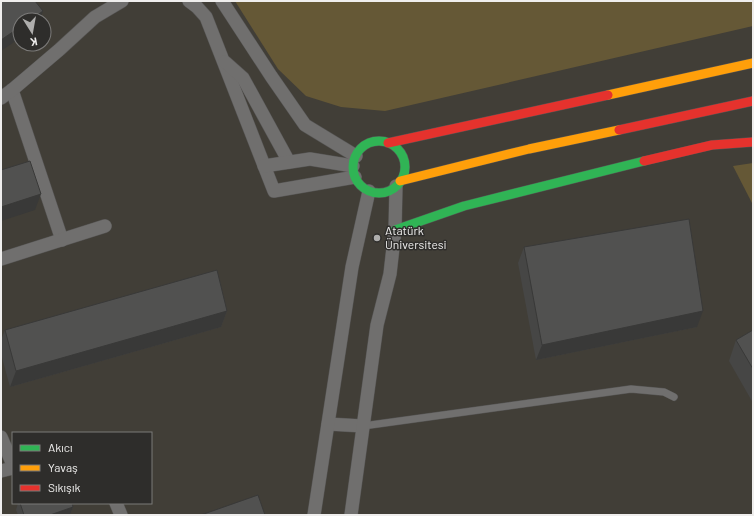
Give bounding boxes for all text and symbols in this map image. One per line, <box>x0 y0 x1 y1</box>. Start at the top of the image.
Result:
north arrow <box>12 12 52 52</box>
text: K <box>29 35 39 49</box>
place label: Atatürk Üniversitesi <box>385 223 447 251</box>
marker: Atatürk Üniversitesi <box>372 233 382 243</box>
legend <box>12 432 152 504</box>
text: Akıcı <box>48 440 73 454</box>
text: Yavaş <box>48 460 78 474</box>
text: Sıkışık <box>48 480 80 494</box>

